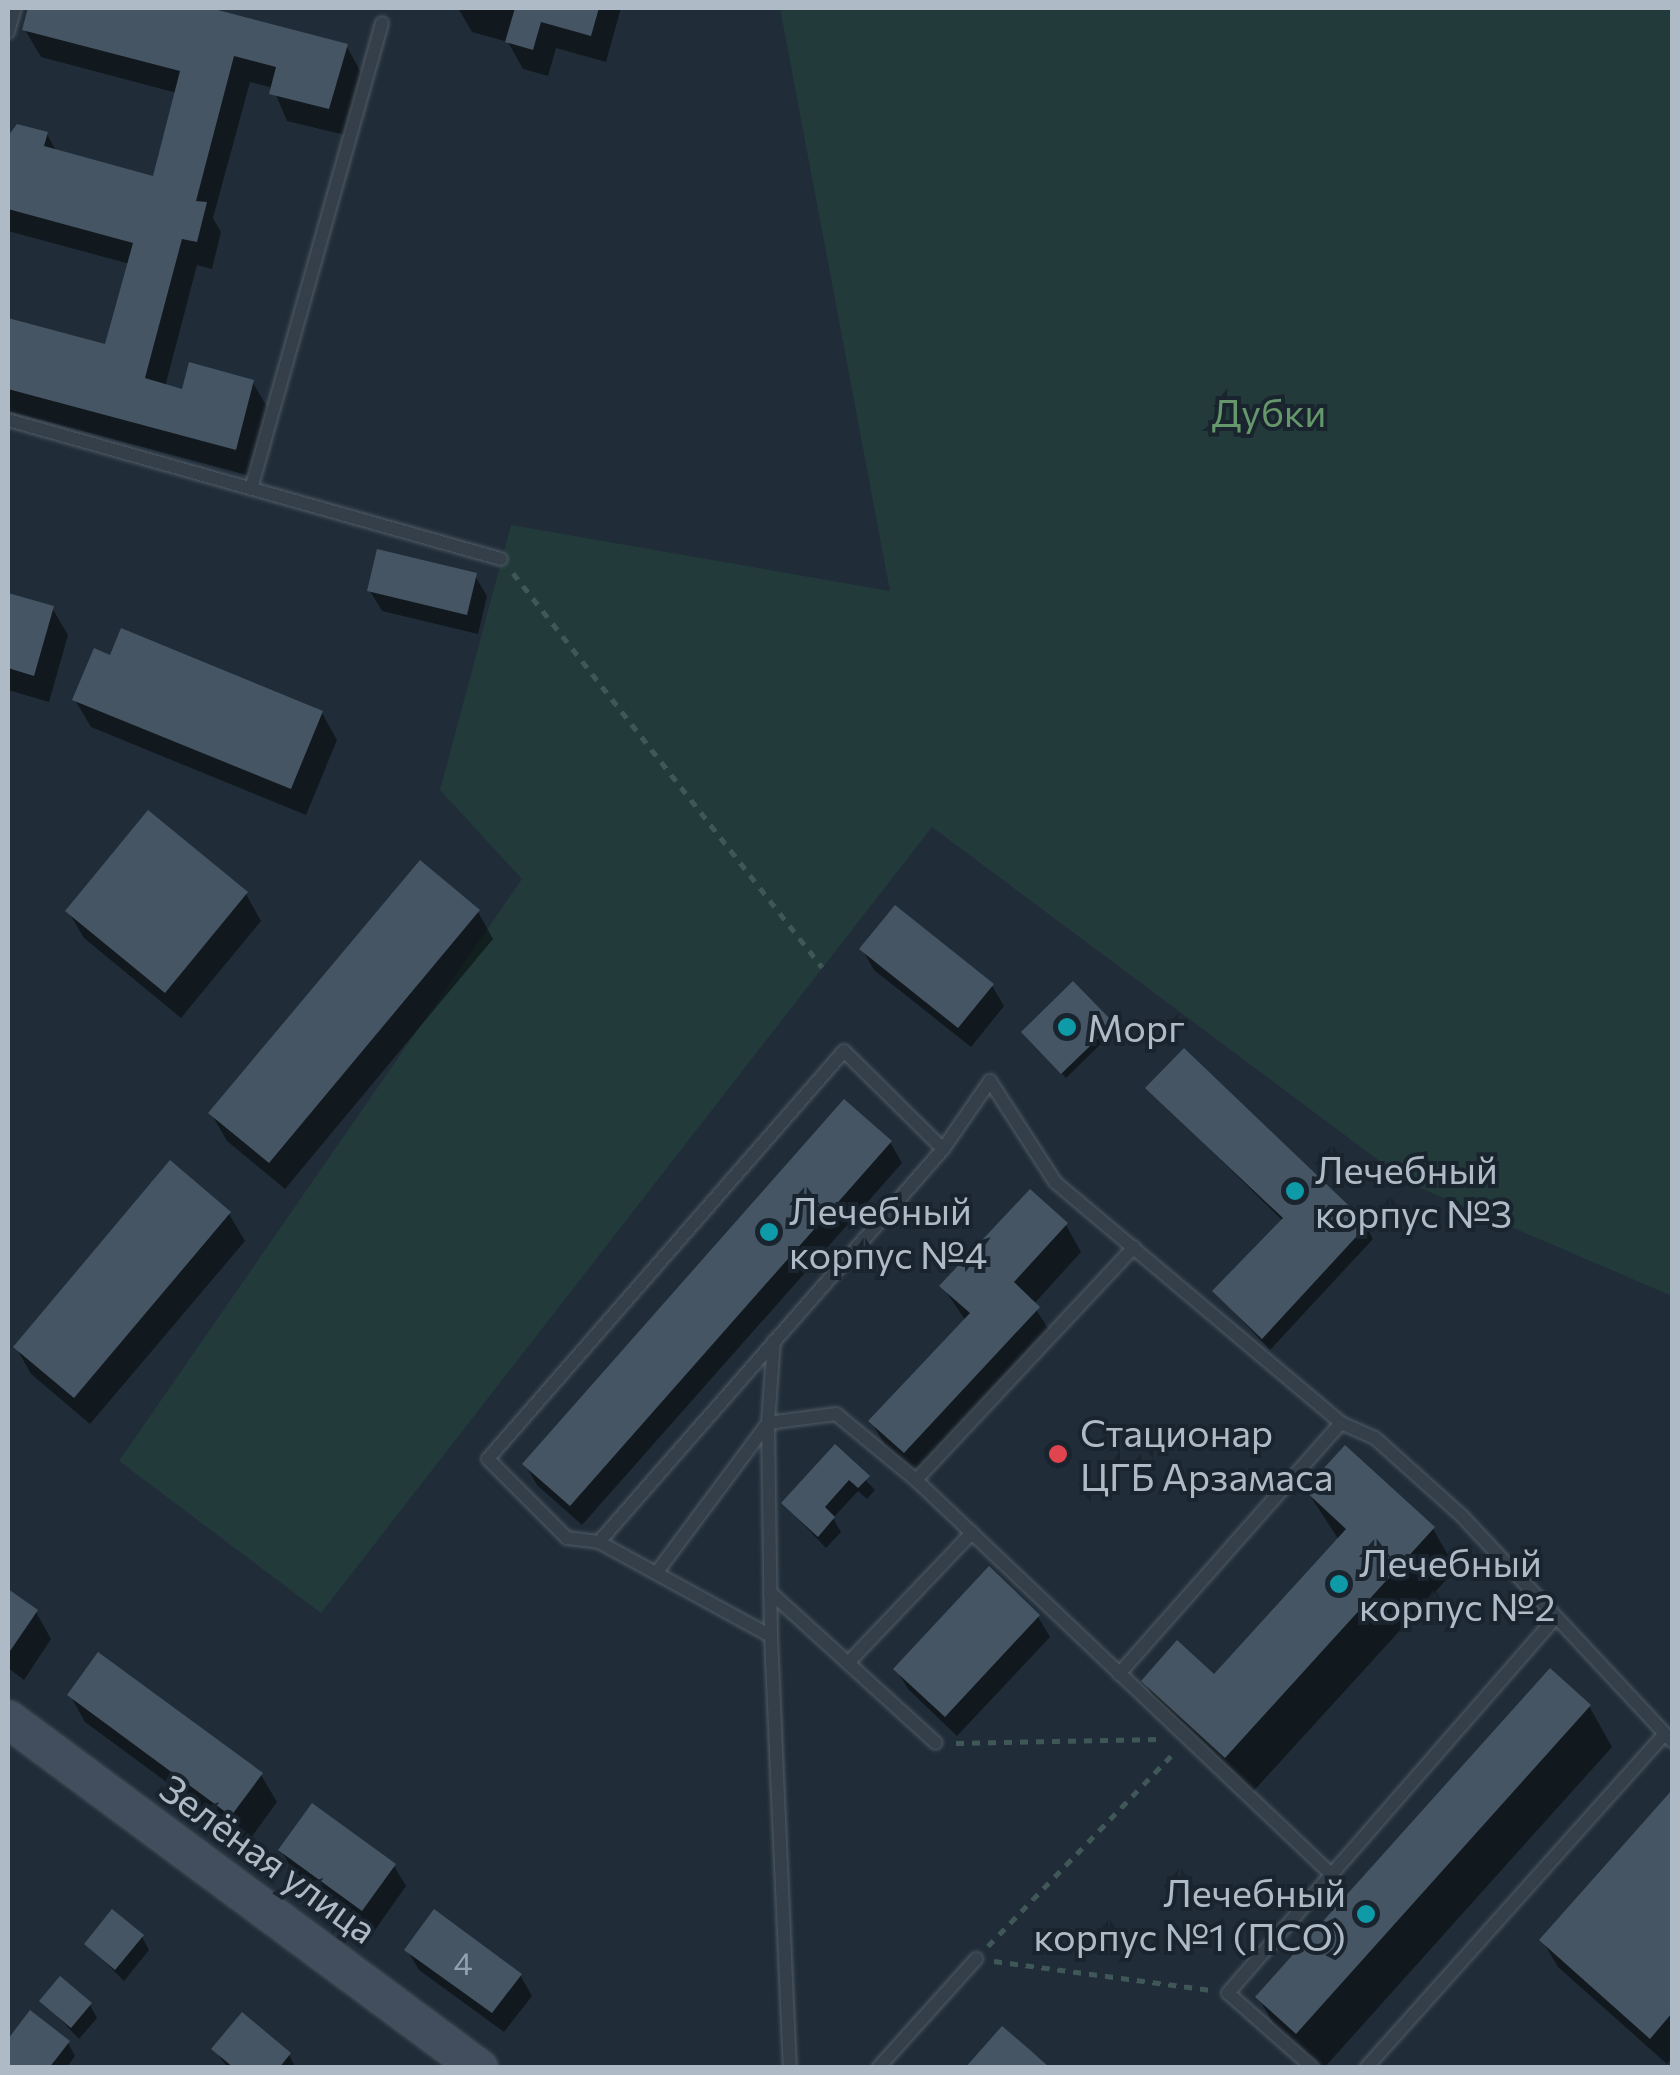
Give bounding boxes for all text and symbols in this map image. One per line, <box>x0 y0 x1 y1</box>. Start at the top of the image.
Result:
park label: Дубки <box>1212 389 1326 435</box>
place label: Морг <box>1087 1004 1185 1050</box>
marker: Морг <box>1056 1016 1078 1038</box>
place label: Лечебный корпус №3 <box>1315 1146 1512 1236</box>
marker: Лечебный корпус №3 <box>1284 1180 1306 1202</box>
place label: Лечебный корпус №4 <box>789 1187 987 1276</box>
marker: Лечебный корпус №4 <box>758 1221 780 1243</box>
place label: Стационар ЦГБ Арзамаса <box>1080 1409 1333 1498</box>
marker: Стационар ЦГБ Арзамаса <box>1045 1441 1071 1467</box>
place label: Лечебный корпус №2 <box>1359 1539 1556 1628</box>
marker: Лечебный корпус №2 <box>1328 1573 1350 1595</box>
street label: Зелёная улица <box>152 1764 386 1952</box>
place label: Лечебный корпус №1 (ПСО) <box>1034 1869 1346 1958</box>
marker: Лечебный корпус №1 (ПСО) <box>1355 1903 1377 1925</box>
house number: 4 <box>453 1943 473 1981</box>

